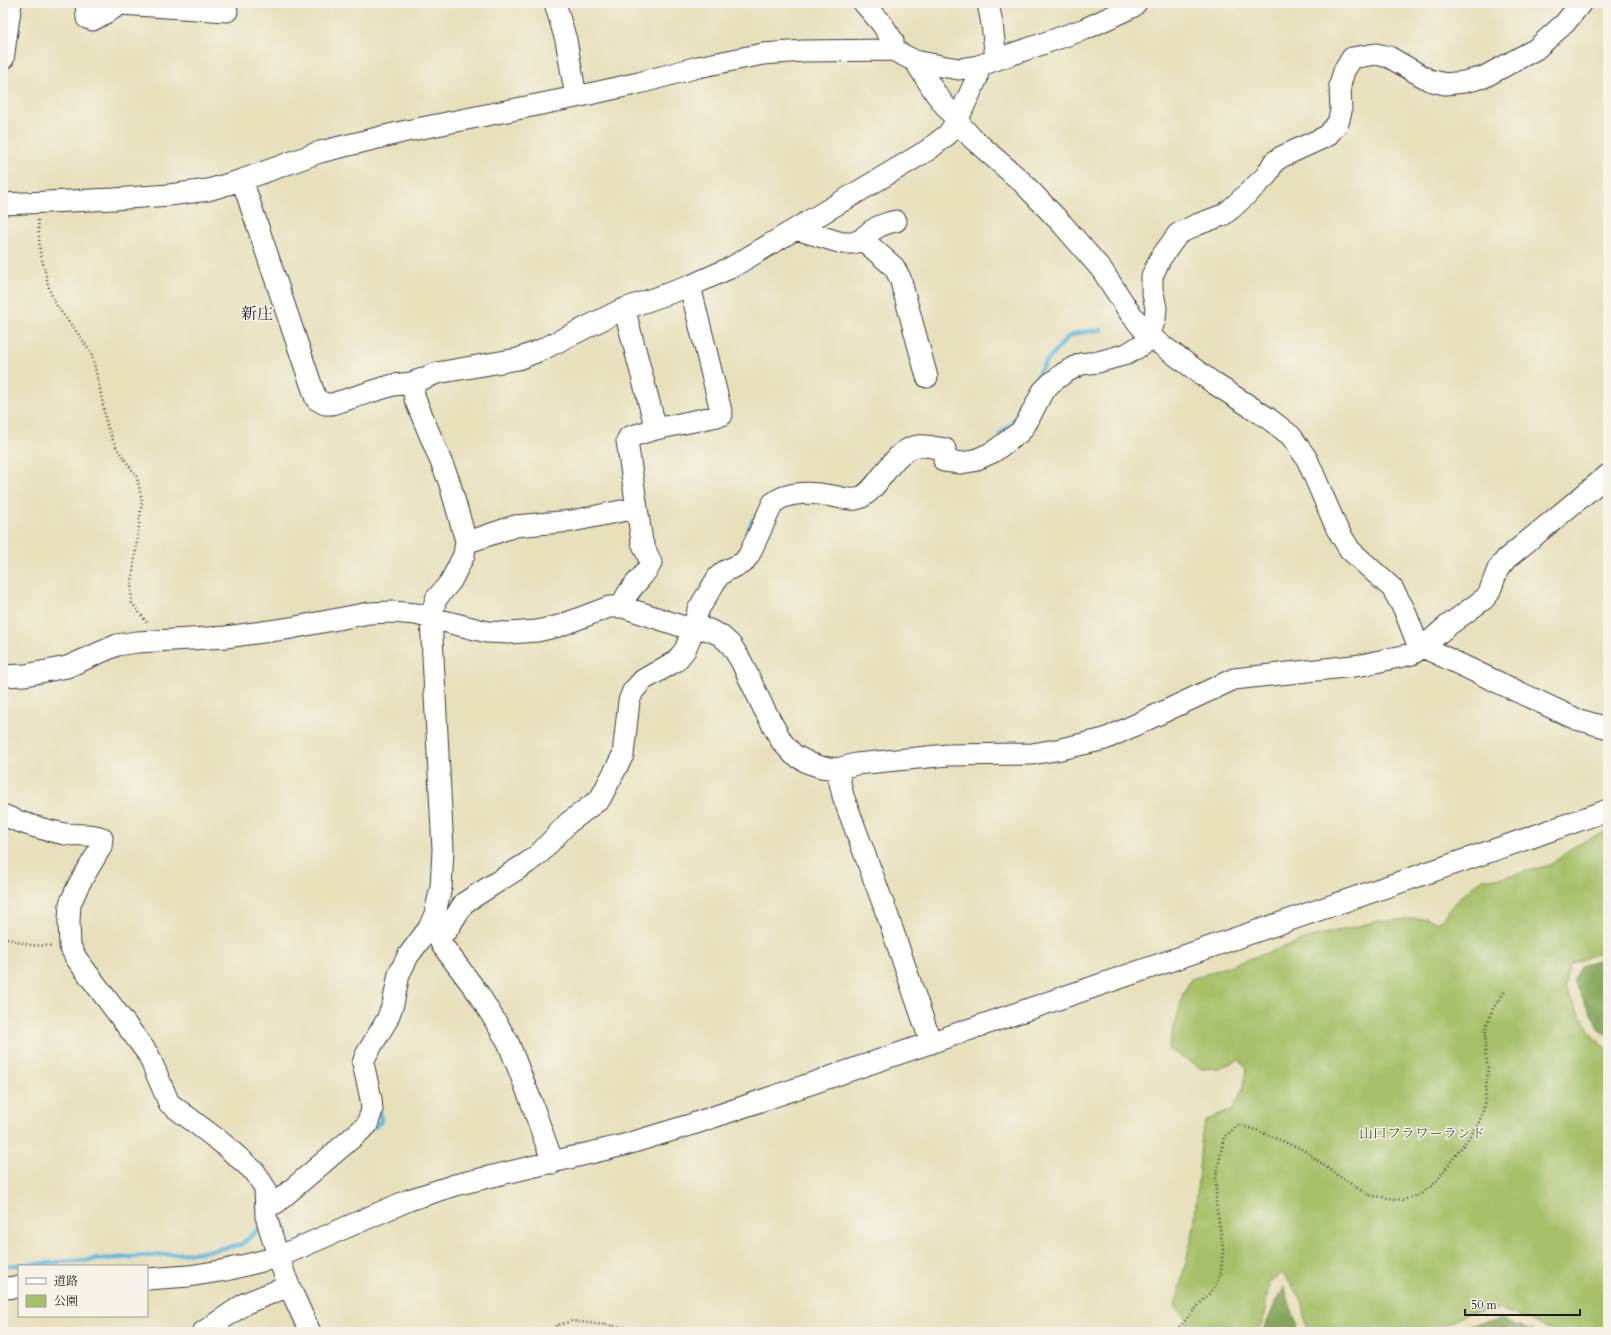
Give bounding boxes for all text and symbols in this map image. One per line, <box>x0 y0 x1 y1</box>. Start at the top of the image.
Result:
district label: 新庄 <box>241 303 273 325</box>
park label: 山口フラワーランド <box>1359 1124 1485 1143</box>
legend <box>18 1265 148 1317</box>
text: 道路 <box>54 1273 78 1289</box>
scale bar <box>1465 1291 1580 1317</box>
text: 公園 <box>54 1293 78 1309</box>
text: 50 m <box>1471 1297 1498 1313</box>

